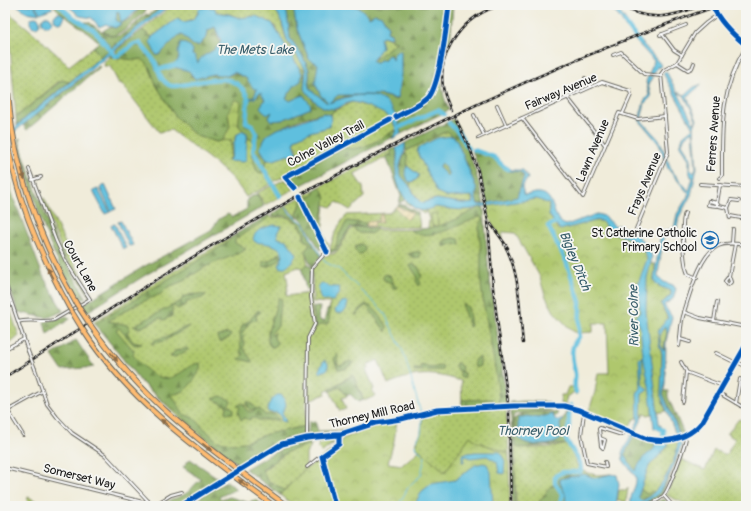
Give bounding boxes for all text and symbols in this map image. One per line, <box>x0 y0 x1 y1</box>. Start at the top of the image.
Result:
water label: The Mets Lake <box>216 42 295 58</box>
street label: Fairway Avenue <box>523 70 599 114</box>
street label: Ferrers Avenue <box>704 95 724 173</box>
street label: Colne Valley Trail <box>285 117 367 171</box>
street label: Lawn Avenue <box>573 117 613 185</box>
street label: Frays Avenue <box>625 150 665 218</box>
one-way arrow <box>20 167 26 180</box>
place label: St Catherine Catholic Primary School <box>591 226 697 255</box>
water label: Bigley Ditch <box>556 229 594 294</box>
school or university icon: St Catherine Catholic Primary School <box>700 230 720 250</box>
street label: Court Lane <box>60 238 100 294</box>
one-way arrow <box>47 267 53 278</box>
water label: River Colne <box>625 283 643 347</box>
one-way arrow <box>110 352 118 363</box>
street label: Thorney Mill Road <box>328 398 416 432</box>
one-way arrow <box>160 419 170 428</box>
water label: Thorney Pool <box>497 423 571 439</box>
one-way arrow <box>202 443 213 452</box>
street label: Somerset Way <box>41 461 117 493</box>
one-way arrow <box>238 479 248 487</box>

